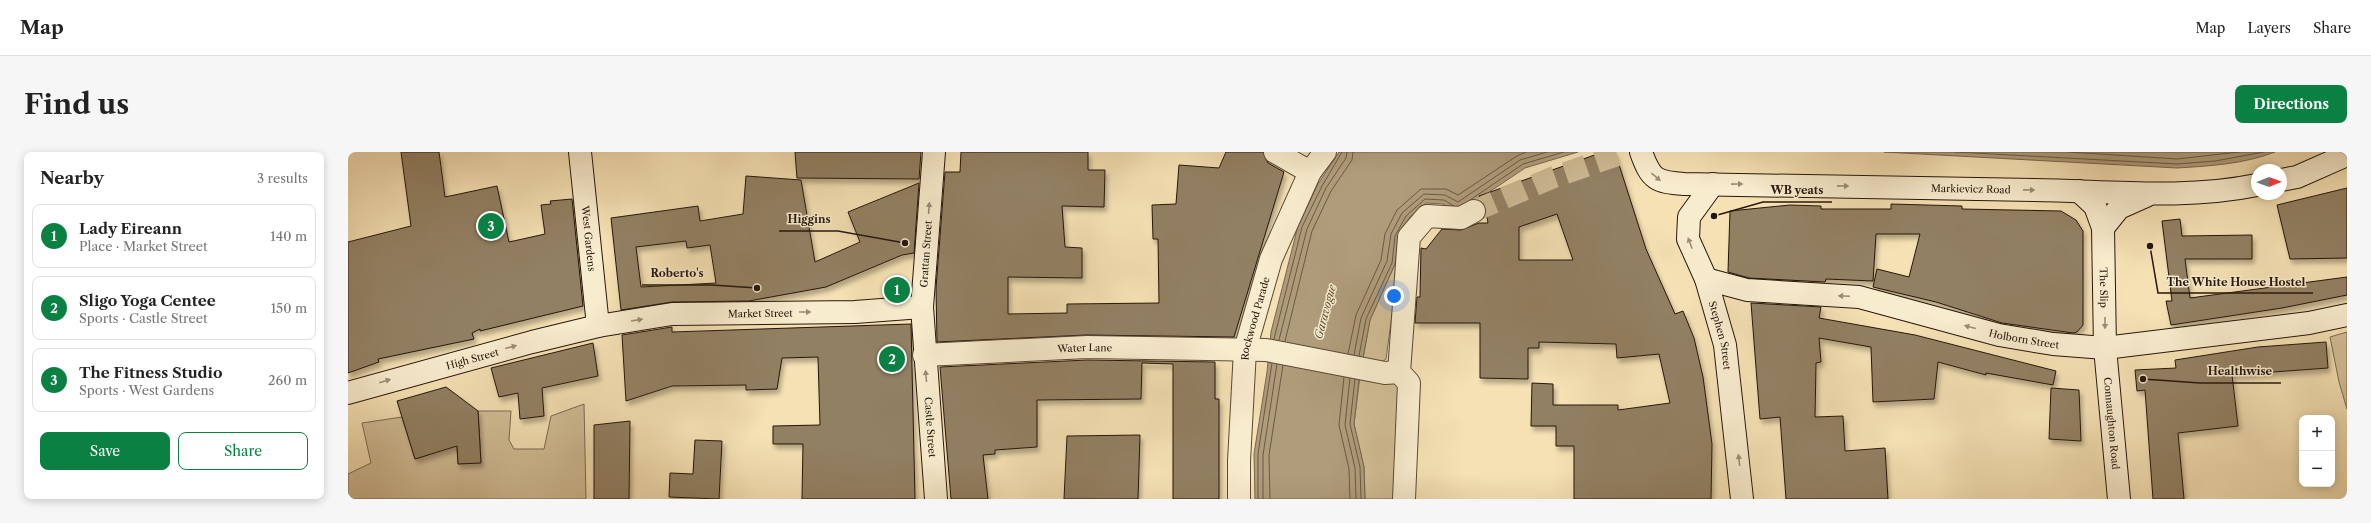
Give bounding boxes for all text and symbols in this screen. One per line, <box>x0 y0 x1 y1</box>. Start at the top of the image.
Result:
text: Map <box>20 16 64 39</box>
text: Map <box>2195 19 2225 37</box>
text: Layers <box>2247 19 2291 37</box>
text: Share <box>2313 19 2351 37</box>
button: Directions <box>2235 85 2347 123</box>
text: Find us <box>24 87 129 121</box>
north arrow <box>2251 164 2287 200</box>
text: Nearby <box>40 168 104 188</box>
text: 3 results <box>257 170 308 186</box>
one-way arrow <box>1651 173 1661 182</box>
callout: WB yeats <box>1763 179 1832 202</box>
one-way arrow <box>1731 181 1744 187</box>
street label: Markievicz Road <box>1931 181 2011 196</box>
text: WB yeats <box>1770 183 1823 197</box>
one-way arrow <box>1837 183 1850 189</box>
one-way arrow <box>2023 186 2035 193</box>
one-way arrow <box>926 202 933 214</box>
street label: West Gardens <box>579 204 599 272</box>
callout: Higgins <box>779 208 838 231</box>
pin: 3 <box>478 211 504 241</box>
text: Higgins <box>787 212 831 226</box>
text: Lady Eireann <box>79 219 182 238</box>
street label: Grattan Street <box>917 220 935 288</box>
text: 1 <box>51 228 57 244</box>
text: 140 m <box>270 228 307 244</box>
one-way arrow <box>1687 237 1693 249</box>
text: Place · Market Street <box>79 238 208 254</box>
callout: Roberto's <box>642 262 712 285</box>
text: Roberto's <box>650 266 704 280</box>
street label: The Slip <box>2097 267 2111 308</box>
callout: The White House Hostel <box>2158 270 2313 293</box>
pin: 1 <box>884 275 910 305</box>
street label: Rockwood Parade <box>1238 275 1272 361</box>
text: The White House Hostel <box>2167 275 2306 289</box>
water label: Garavogue <box>1311 283 1339 341</box>
your location <box>1384 286 1404 306</box>
text: Sligo Yoga Centee <box>79 291 216 310</box>
one-way arrow <box>1838 293 1850 300</box>
street label: Stephen Street <box>1706 299 1734 371</box>
text: 2 <box>50 300 58 316</box>
text: 150 m <box>271 300 307 316</box>
street label: Market Street <box>728 306 793 320</box>
one-way arrow <box>799 309 812 315</box>
text: Sports · Castle Street <box>79 310 208 326</box>
one-way arrow <box>631 317 643 323</box>
one-way arrow <box>2102 317 2108 330</box>
one-way arrow <box>1964 324 1976 330</box>
street label: Holborn Street <box>1987 326 2060 351</box>
street label: Water Lane <box>1056 340 1113 355</box>
one-way arrow <box>505 344 517 350</box>
pin: 2 <box>879 344 905 374</box>
street label: High Street <box>444 345 501 372</box>
callout: Healthwise <box>2200 360 2281 383</box>
text: The Fitness Studio <box>79 363 222 382</box>
text: Healthwise <box>2208 364 2273 378</box>
one-way arrow <box>923 370 930 382</box>
text: 3 <box>50 372 58 388</box>
text: 260 m <box>268 372 307 388</box>
street label: Connaughton Road <box>2101 377 2123 470</box>
one-way arrow <box>379 378 391 384</box>
text: Sports · West Gardens <box>79 382 214 398</box>
street label: Castle Street <box>922 397 939 458</box>
map controls <box>2299 415 2335 487</box>
button: + <box>2299 415 2335 451</box>
button: Save <box>40 432 170 470</box>
button: Share <box>178 432 308 470</box>
button: − <box>2299 451 2335 487</box>
one-way arrow <box>1735 454 1742 466</box>

